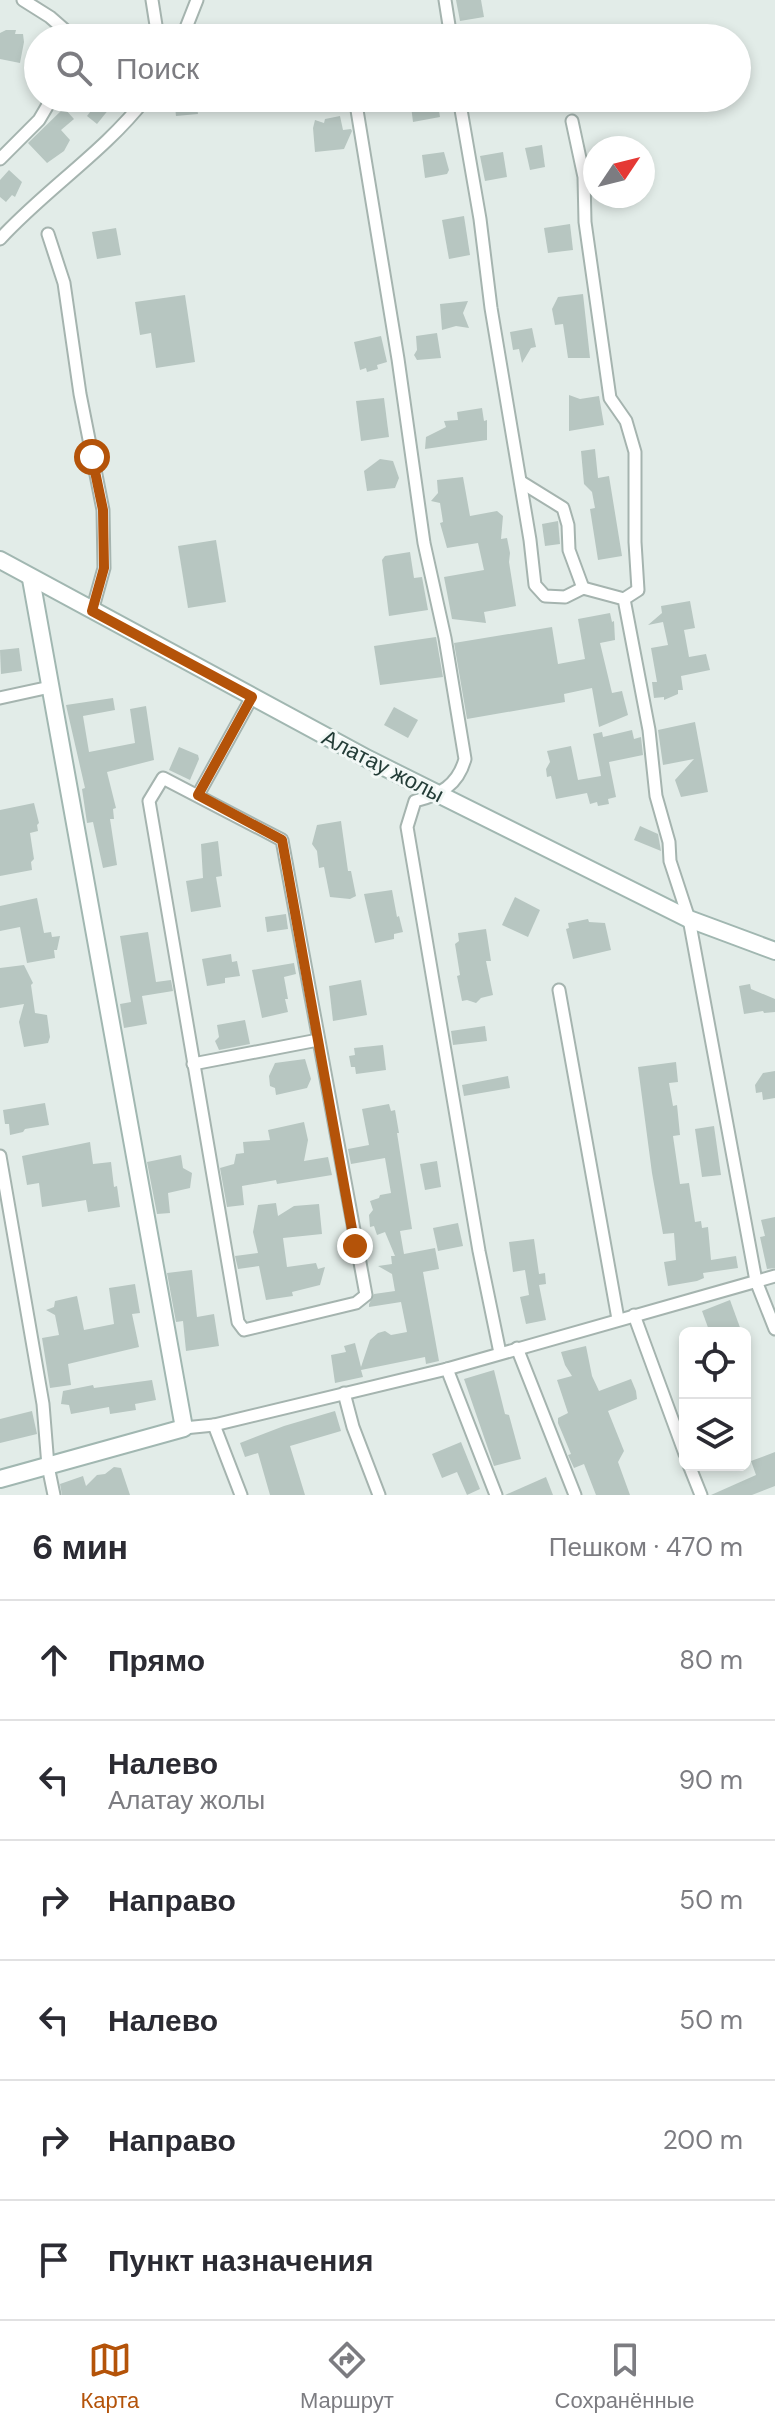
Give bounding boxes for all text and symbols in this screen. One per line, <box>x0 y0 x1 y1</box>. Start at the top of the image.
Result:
search box <box>24 24 751 112</box>
icon: search <box>52 46 96 90</box>
text: Поиск <box>116 49 199 88</box>
north arrow <box>583 136 655 208</box>
route start <box>74 439 110 475</box>
street label: Алатау жолы <box>317 723 449 809</box>
route end <box>337 1228 373 1264</box>
map controls <box>679 1327 751 1471</box>
button: locate <box>679 1327 751 1399</box>
button: layers <box>679 1399 751 1471</box>
text: 6 мин <box>32 1525 128 1570</box>
text: Пешком · 470 m <box>549 1530 743 1564</box>
icon: ahead <box>32 1638 76 1682</box>
text: Прямо <box>108 1641 205 1680</box>
text: 80 m <box>679 1643 743 1677</box>
text: Налево <box>108 1744 218 1783</box>
icon: left <box>32 1758 76 1802</box>
text: 90 m <box>679 1763 743 1797</box>
text: Алатау жолы <box>108 1783 265 1817</box>
icon: right <box>32 1878 76 1922</box>
text: Направо <box>108 1881 236 1920</box>
text: 50 m <box>679 1883 743 1917</box>
icon: left <box>32 1998 76 2042</box>
text: Налево <box>108 2001 218 2040</box>
text: 50 m <box>679 2003 743 2037</box>
icon: right <box>32 2118 76 2162</box>
text: Направо <box>108 2121 236 2160</box>
text: 200 m <box>663 2123 743 2157</box>
icon: arrive <box>32 2238 76 2282</box>
text: Пункт назначения <box>108 2241 373 2280</box>
tab: Карта <box>80 2338 139 2415</box>
tab: Маршрут <box>300 2338 394 2415</box>
tab: Сохранённые <box>555 2338 695 2415</box>

